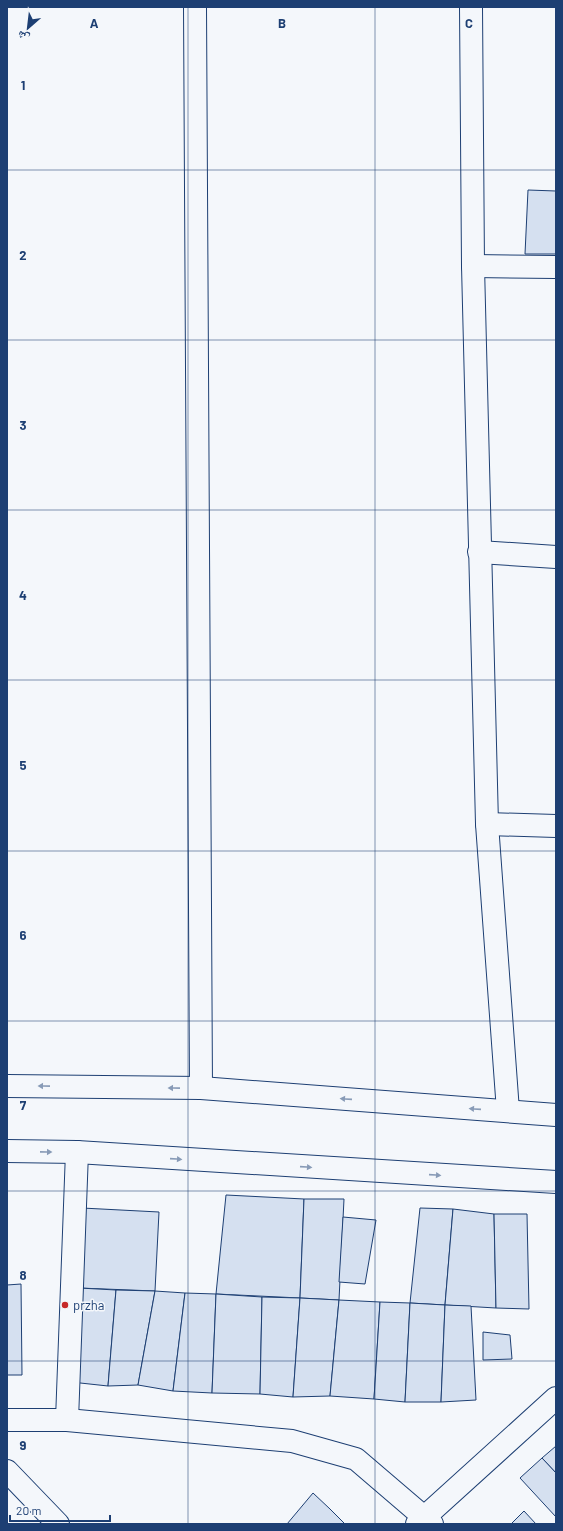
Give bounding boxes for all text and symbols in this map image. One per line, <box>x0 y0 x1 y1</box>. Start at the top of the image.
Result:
north arrow <box>8 8 48 48</box>
text: A <box>90 15 99 31</box>
text: B <box>278 15 286 31</box>
text: C <box>465 15 473 31</box>
text: ش <box>15 27 32 46</box>
text: 1 <box>21 77 25 93</box>
text: 2 <box>19 247 27 263</box>
text: 3 <box>19 417 27 433</box>
text: 4 <box>19 587 27 603</box>
text: 5 <box>19 757 27 773</box>
text: 6 <box>20 927 27 943</box>
one-way arrow <box>37 1083 50 1089</box>
one-way arrow <box>167 1085 180 1091</box>
one-way arrow <box>340 1096 352 1102</box>
text: 7 <box>20 1097 27 1113</box>
one-way arrow <box>469 1105 481 1112</box>
one-way arrow <box>40 1149 53 1155</box>
one-way arrow <box>170 1155 182 1162</box>
one-way arrow <box>300 1163 312 1170</box>
one-way arrow <box>429 1171 441 1178</box>
text: 8 <box>19 1267 27 1283</box>
place label: przha <box>73 1297 104 1313</box>
marker: przha <box>60 1300 70 1310</box>
text: 9 <box>20 1437 27 1453</box>
scale bar <box>10 1497 110 1523</box>
text: 20 m <box>16 1503 42 1517</box>

